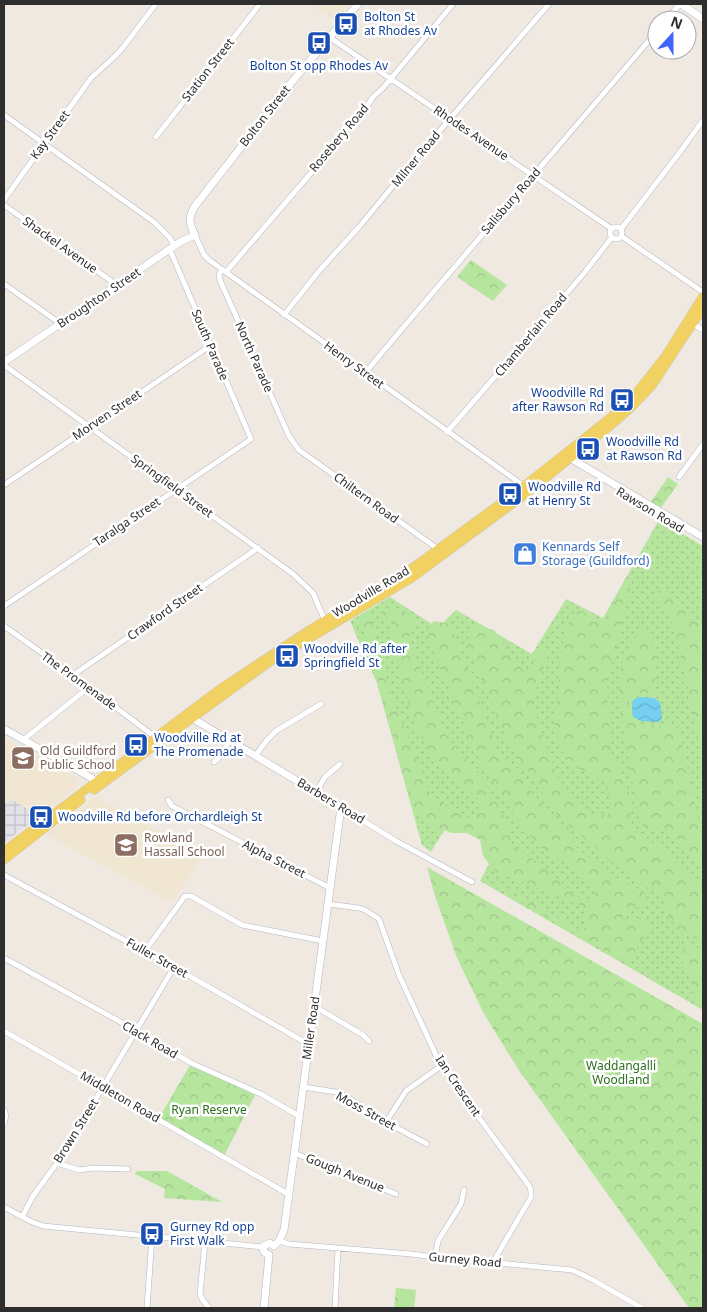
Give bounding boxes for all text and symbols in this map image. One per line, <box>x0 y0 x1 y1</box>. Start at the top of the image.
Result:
place label: Bolton St at Rhodes Av <box>364 8 438 39</box>
north arrow <box>647 10 697 60</box>
bus stop icon: Bolton St at Rhodes Av <box>333 11 359 37</box>
text: N <box>668 11 686 33</box>
bus stop icon: Bolton St opp Rhodes Av <box>306 30 332 56</box>
street label: Station Street <box>177 34 238 105</box>
place label: Bolton St opp Rhodes Av <box>250 57 389 74</box>
street label: Bolton Street <box>235 81 294 150</box>
street label: Rosebery Road <box>305 100 372 175</box>
street label: Rhodes Avenue <box>430 101 512 164</box>
street label: Kay Street <box>26 106 74 163</box>
street label: Milner Road <box>387 127 444 190</box>
street label: Salisbury Road <box>477 164 544 238</box>
street label: Shackel Avenue <box>19 212 101 277</box>
street label: Broughton Street <box>53 263 144 332</box>
street label: Chamberlain Road <box>491 289 571 380</box>
street label: South Parade <box>188 307 233 383</box>
street label: North Parade <box>231 319 278 395</box>
street label: Henry Street <box>321 337 388 393</box>
place label: Woodville Rd after Rawson Rd <box>512 384 604 415</box>
street label: Morven Street <box>69 385 145 444</box>
bus stop icon: Woodville Rd after Rawson Rd <box>609 387 635 413</box>
place label: Woodville Rd at Rawson Rd <box>606 433 682 464</box>
bus stop icon: Woodville Rd at Rawson Rd <box>575 436 601 462</box>
street label: Springfield Street <box>128 450 217 522</box>
street label: Chiltern Road <box>330 468 402 527</box>
place label: Woodville Rd at Henry St <box>528 478 601 509</box>
bus stop icon: Woodville Rd at Henry St <box>497 481 523 507</box>
street label: Rawson Road <box>613 483 687 536</box>
street label: Taralga Street <box>90 492 164 550</box>
place label: Kennards Self Storage (Guildford) <box>542 538 650 569</box>
shop icon: Kennards Self Storage (Guildford) <box>512 541 538 567</box>
street label: Woodville Road <box>329 562 412 621</box>
street label: Crawford Street <box>124 579 206 644</box>
place label: Woodville Rd after Springfield St <box>304 640 407 671</box>
bus stop icon: Woodville Rd after Springfield St <box>274 643 300 669</box>
street label: The Promenade <box>38 647 121 714</box>
place label: Woodville Rd at The Promenade <box>154 729 244 760</box>
bus stop icon: Woodville Rd at The Promenade <box>123 732 149 758</box>
place label: Old Guildford Public School <box>40 742 116 773</box>
school or university icon: Old Guildford Public School <box>10 745 36 771</box>
street label: Barbers Road <box>294 774 368 828</box>
bus stop icon: Woodville Rd before Orchardleigh St <box>28 804 54 830</box>
place label: Woodville Rd before Orchardleigh St <box>58 808 263 825</box>
place label: Rowland Hassall School <box>144 829 225 860</box>
school or university icon: Rowland Hassall School <box>113 832 139 858</box>
street label: Alpha Street <box>240 835 309 882</box>
street label: Fuller Street <box>123 934 192 982</box>
street label: Miller Road <box>298 995 323 1061</box>
street label: Clack Road <box>119 1017 181 1062</box>
street label: Ian Crescent <box>432 1052 486 1120</box>
park label: Waddangalli Woodland <box>586 1057 656 1088</box>
street label: Middleton Road <box>77 1067 163 1126</box>
street label: Moss Street <box>333 1087 400 1134</box>
street label: Brown Street <box>49 1095 102 1166</box>
park label: Ryan Reserve <box>171 1101 247 1118</box>
street label: Gough Avenue <box>303 1149 387 1196</box>
place label: Gurney Rd opp First Walk <box>170 1218 254 1249</box>
bus stop icon: Gurney Rd opp First Walk <box>139 1221 165 1247</box>
street label: Gurney Road <box>428 1248 502 1271</box>

